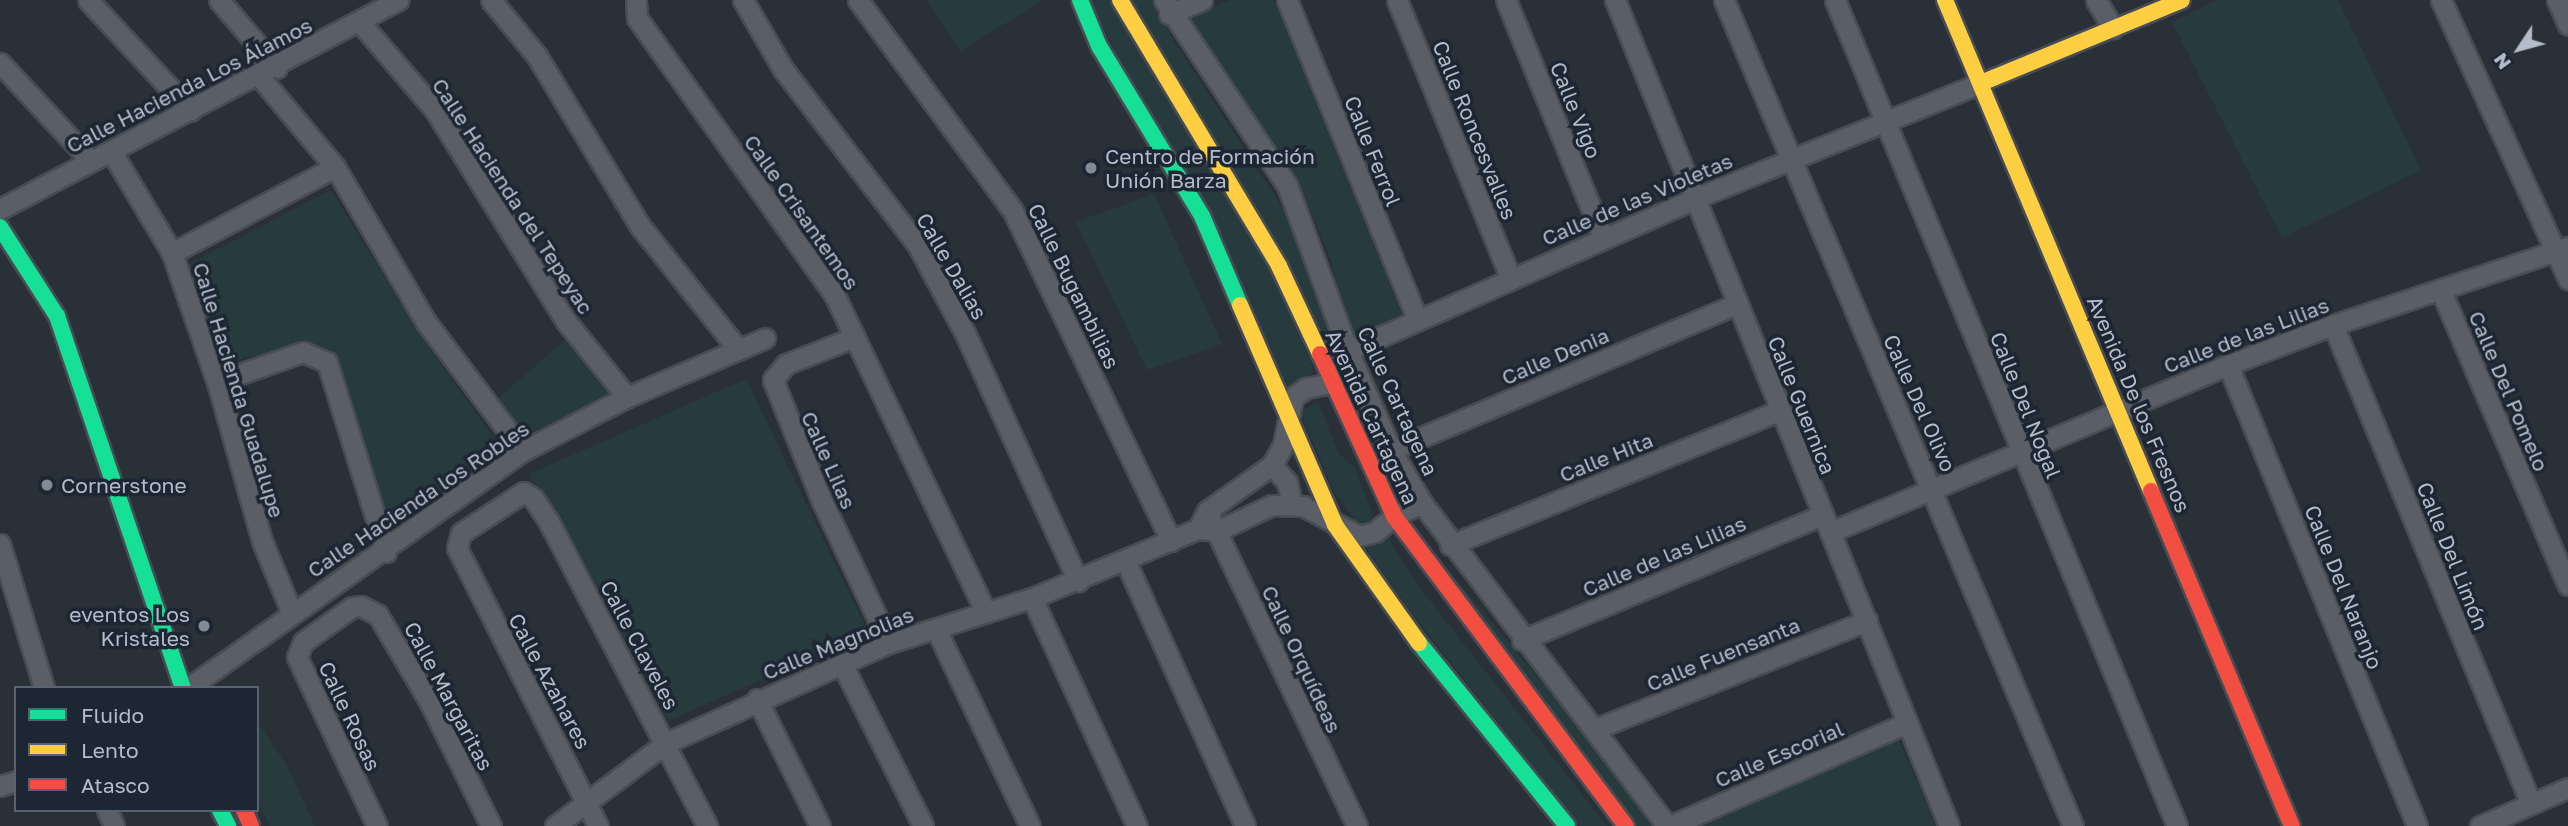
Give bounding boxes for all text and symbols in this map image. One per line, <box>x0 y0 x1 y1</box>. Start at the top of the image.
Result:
street label: Calle Hacienda Los Álamos <box>62 12 316 158</box>
north arrow <box>2484 14 2554 84</box>
street label: Calle Roncesvalles <box>1428 37 1522 223</box>
text: N <box>2488 49 2515 74</box>
street label: Calle Vigo <box>1545 58 1607 162</box>
street label: Calle Hacienda del Tepeyac <box>427 73 599 319</box>
street label: Calle Ferrol <box>1339 92 1407 210</box>
street label: Calle Crisantemos <box>739 130 865 294</box>
place label: Centro de Formación Unión Barza <box>1105 143 1315 193</box>
street label: Calle de las Violetas <box>1538 147 1736 251</box>
marker: Centro de Formación Unión Barza <box>1083 160 1099 176</box>
street label: Calle Bugambilias <box>1023 199 1125 373</box>
street label: Calle Dalias <box>911 208 993 324</box>
street label: Calle Hacienda Guadalupe <box>188 259 290 521</box>
street label: Avenida De los Fresnos <box>2082 292 2196 516</box>
street label: Calle de las Lilias <box>2160 292 2332 378</box>
street label: Calle Del Pomelo <box>2464 307 2554 475</box>
street label: Calle Cartagena <box>1352 322 1444 480</box>
street label: Calle Denia <box>1498 322 1612 390</box>
street label: Avenida Cartagena <box>1320 326 1424 508</box>
street label: Calle Del Nogal <box>1985 328 2067 482</box>
street label: Calle Del Olivo <box>1878 331 1962 475</box>
street label: Calle Guernica <box>1763 332 1841 478</box>
street label: Calle Lilas <box>796 407 862 513</box>
street label: Calle Hacienda los Robles <box>302 415 534 583</box>
street label: Calle Hita <box>1556 427 1656 487</box>
place label: Cornerstone <box>61 472 187 498</box>
marker: Cornerstone <box>39 477 55 493</box>
street label: Calle Del Limón <box>2412 478 2494 634</box>
street label: Calle Del Naranjo <box>2300 501 2388 673</box>
street label: Calle de las Lilias <box>1579 510 1749 602</box>
street label: Calle Claveles <box>595 576 685 714</box>
street label: Calle Orquídeas <box>1257 581 1347 737</box>
place label: eventos Los Kristales <box>69 601 190 651</box>
street label: Calle Magnolias <box>759 601 917 685</box>
street label: Calle Azahares <box>504 609 596 753</box>
street label: Calle Fuensanta <box>1643 612 1803 696</box>
street label: Calle Margaritas <box>399 617 499 775</box>
marker: eventos Los Kristales <box>196 618 212 634</box>
street label: Calle Rosas <box>314 657 386 775</box>
legend <box>14 686 259 812</box>
text: Fluido <box>81 702 144 728</box>
street label: Calle Escorial <box>1711 716 1847 792</box>
text: Lento <box>81 737 139 763</box>
text: Atasco <box>81 772 150 798</box>

